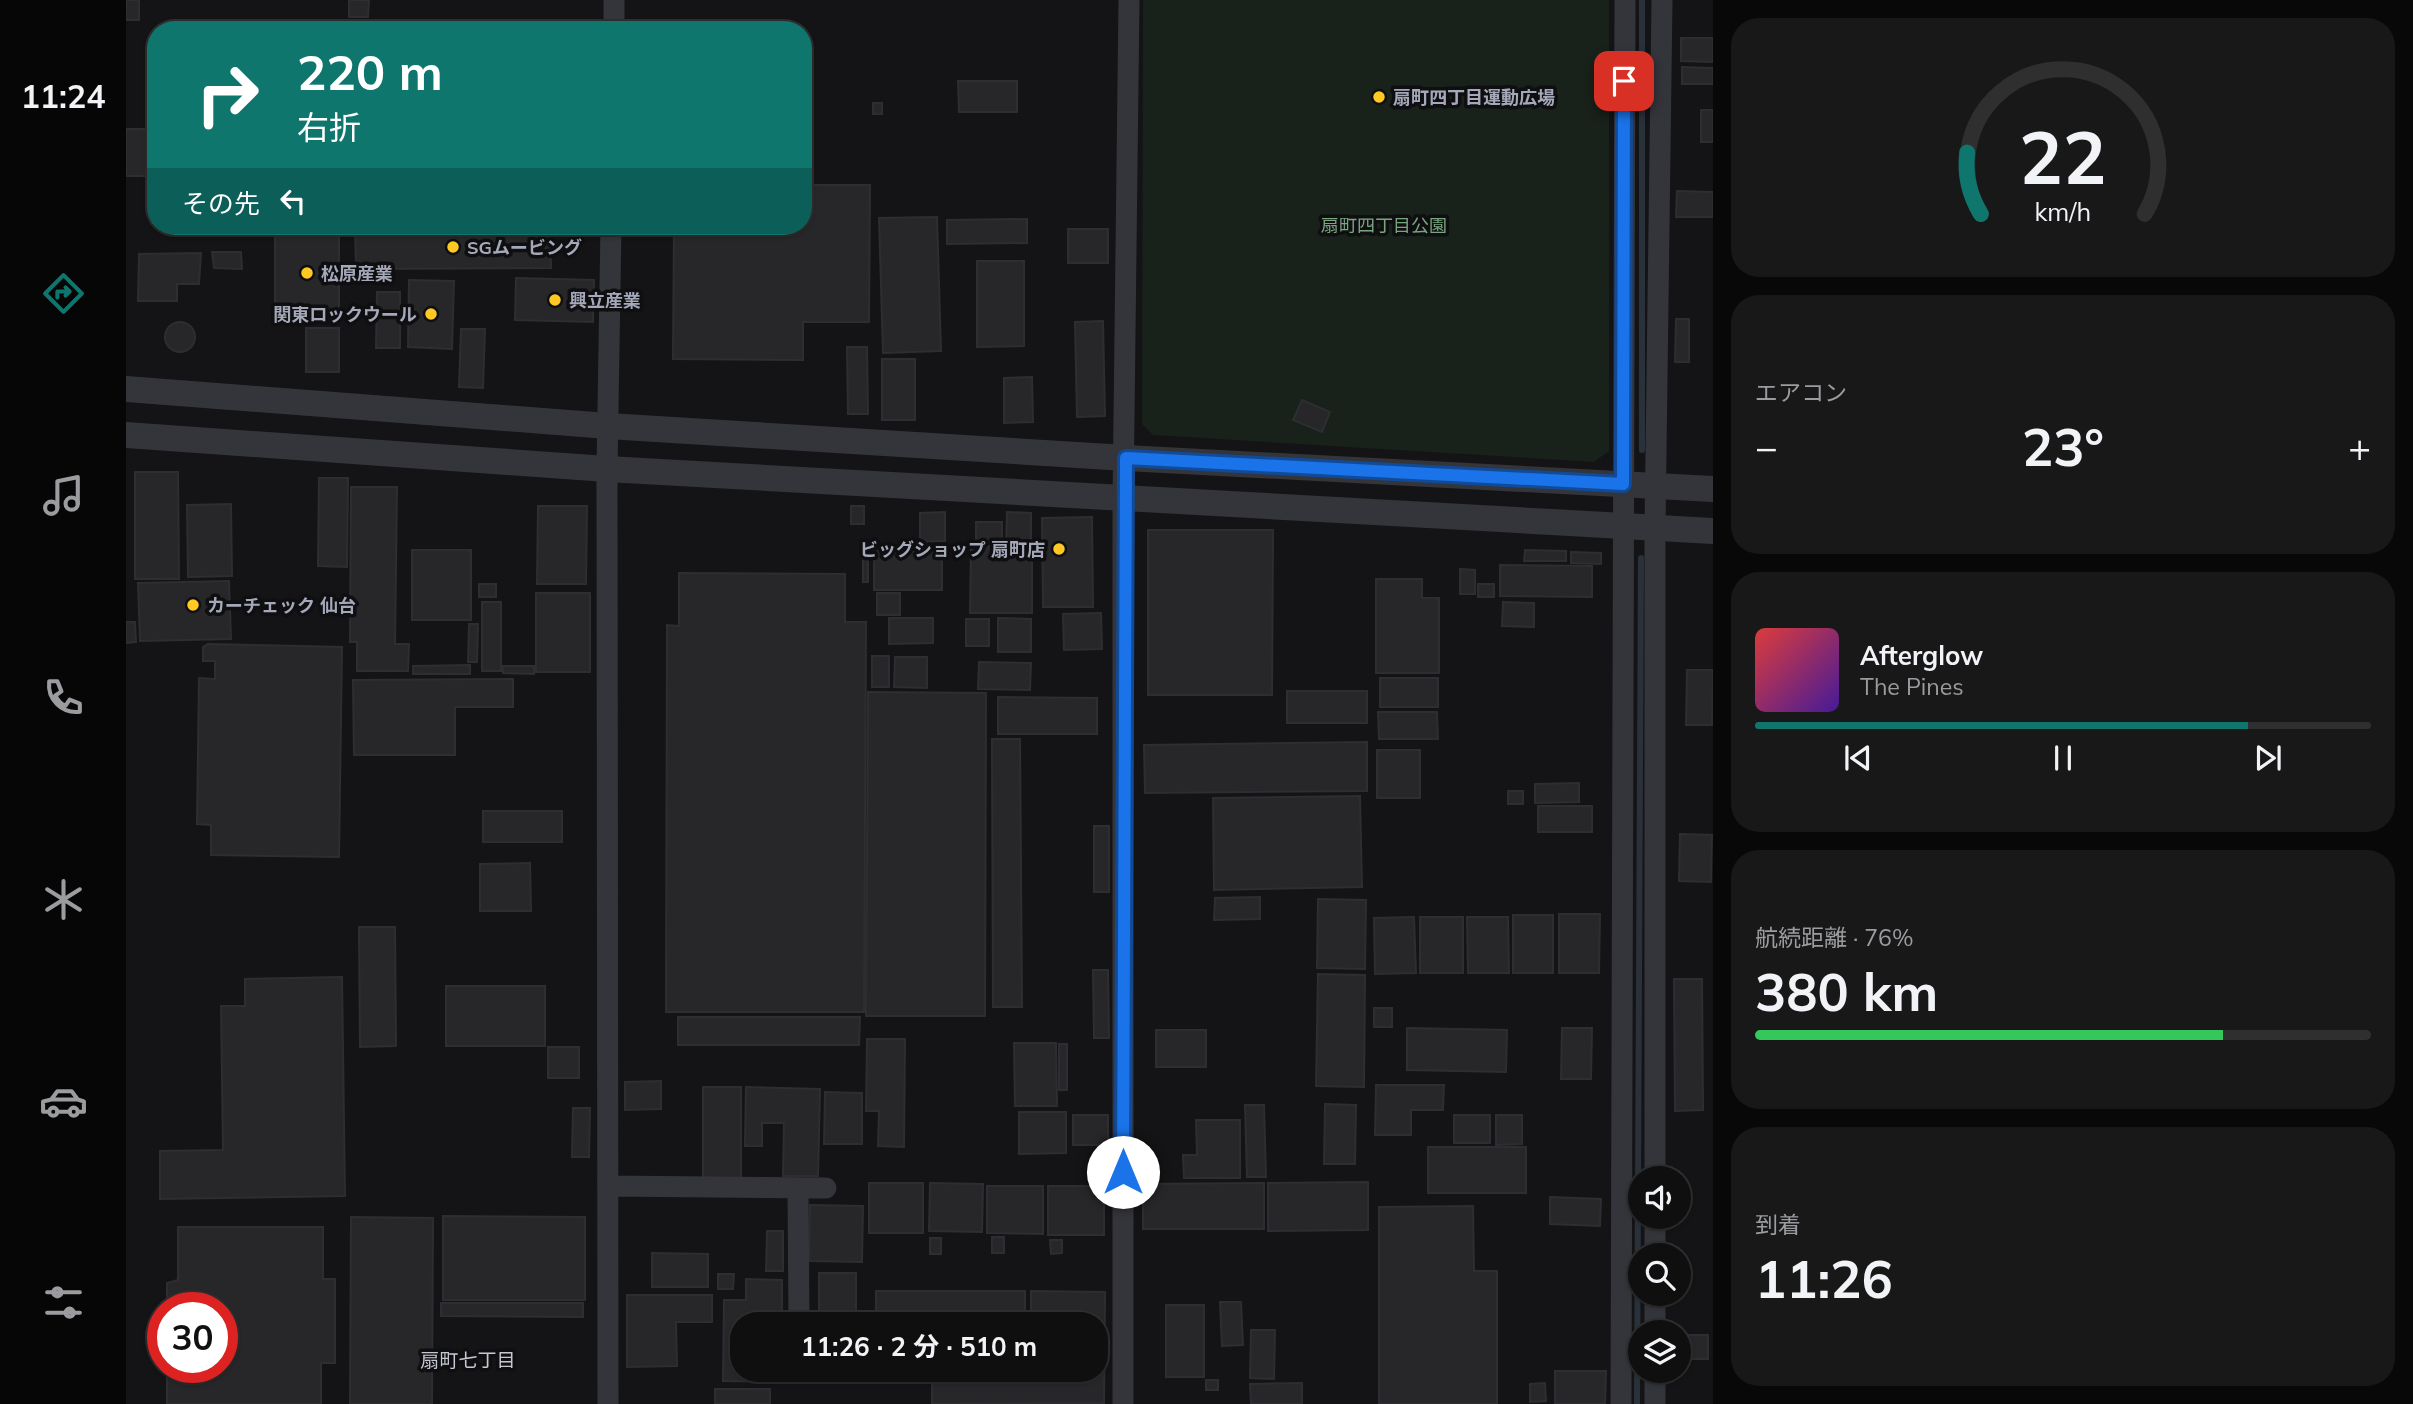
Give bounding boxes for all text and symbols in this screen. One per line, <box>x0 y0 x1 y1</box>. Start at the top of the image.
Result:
text: 220 m <box>297 41 443 102</box>
icon: right <box>182 49 273 140</box>
pin <box>1594 51 1654 111</box>
icon: arrive <box>1605 62 1643 100</box>
text: 11:24 <box>21 76 105 116</box>
place label: 扇町四丁目運動広場 <box>1393 86 1555 109</box>
marker: 扇町四丁目運動広場 <box>1371 89 1387 105</box>
text: 右折 <box>297 107 361 147</box>
text: 22 <box>2019 111 2107 202</box>
icon: left <box>274 182 312 220</box>
text: その先 <box>182 187 260 220</box>
text: km/h <box>2035 195 2091 226</box>
park label: 扇町四丁目公園 <box>1321 214 1447 237</box>
place label: SGムービング <box>467 236 582 259</box>
marker: SGムービング <box>445 239 461 255</box>
place label: 松原産業 <box>321 262 393 285</box>
marker: 松原産業 <box>299 265 315 281</box>
icon: directions <box>39 269 88 318</box>
place label: 興立産業 <box>569 289 641 312</box>
marker: 興立産業 <box>547 292 563 308</box>
place label: 関東ロックウール <box>273 303 417 326</box>
marker: 関東ロックウール <box>423 306 439 322</box>
text: エアコン <box>1755 378 1847 407</box>
text: 23° <box>2022 414 2104 479</box>
text: − <box>1755 423 1778 471</box>
text: + <box>2348 423 2371 471</box>
icon: music <box>39 471 88 520</box>
place label: ビッグショップ 扇町店 <box>860 538 1045 561</box>
marker: ビッグショップ 扇町店 <box>1051 541 1067 557</box>
place label: カーチェック 仙台 <box>207 594 356 617</box>
marker: カーチェック 仙台 <box>185 597 201 613</box>
text: Afterglow <box>1860 639 1983 672</box>
text: The Pines <box>1860 672 1964 701</box>
icon: phone <box>39 673 88 722</box>
icon: previous <box>1839 739 1877 777</box>
icon: pause <box>2044 739 2082 777</box>
icon: next <box>2249 739 2287 777</box>
icon: climate <box>39 875 88 924</box>
text: 航続距離 · 76% <box>1755 923 1913 952</box>
text: 380 km <box>1755 959 1938 1024</box>
icon: car <box>39 1077 88 1126</box>
position arrow <box>1086 1135 1160 1209</box>
map controls <box>1628 1166 1691 1383</box>
button: sound <box>1628 1166 1691 1229</box>
text: 到着 <box>1755 1210 1801 1239</box>
button: search <box>1628 1243 1691 1306</box>
text: 11:26 <box>1755 1246 1893 1311</box>
icon: filters <box>39 1278 88 1327</box>
speed limit sign: 30 <box>147 1292 238 1383</box>
button: layers <box>1628 1320 1691 1383</box>
text: 11:26 · 2 分 · 510 m <box>801 1330 1037 1363</box>
district label: 扇町七丁目 <box>420 1348 516 1372</box>

